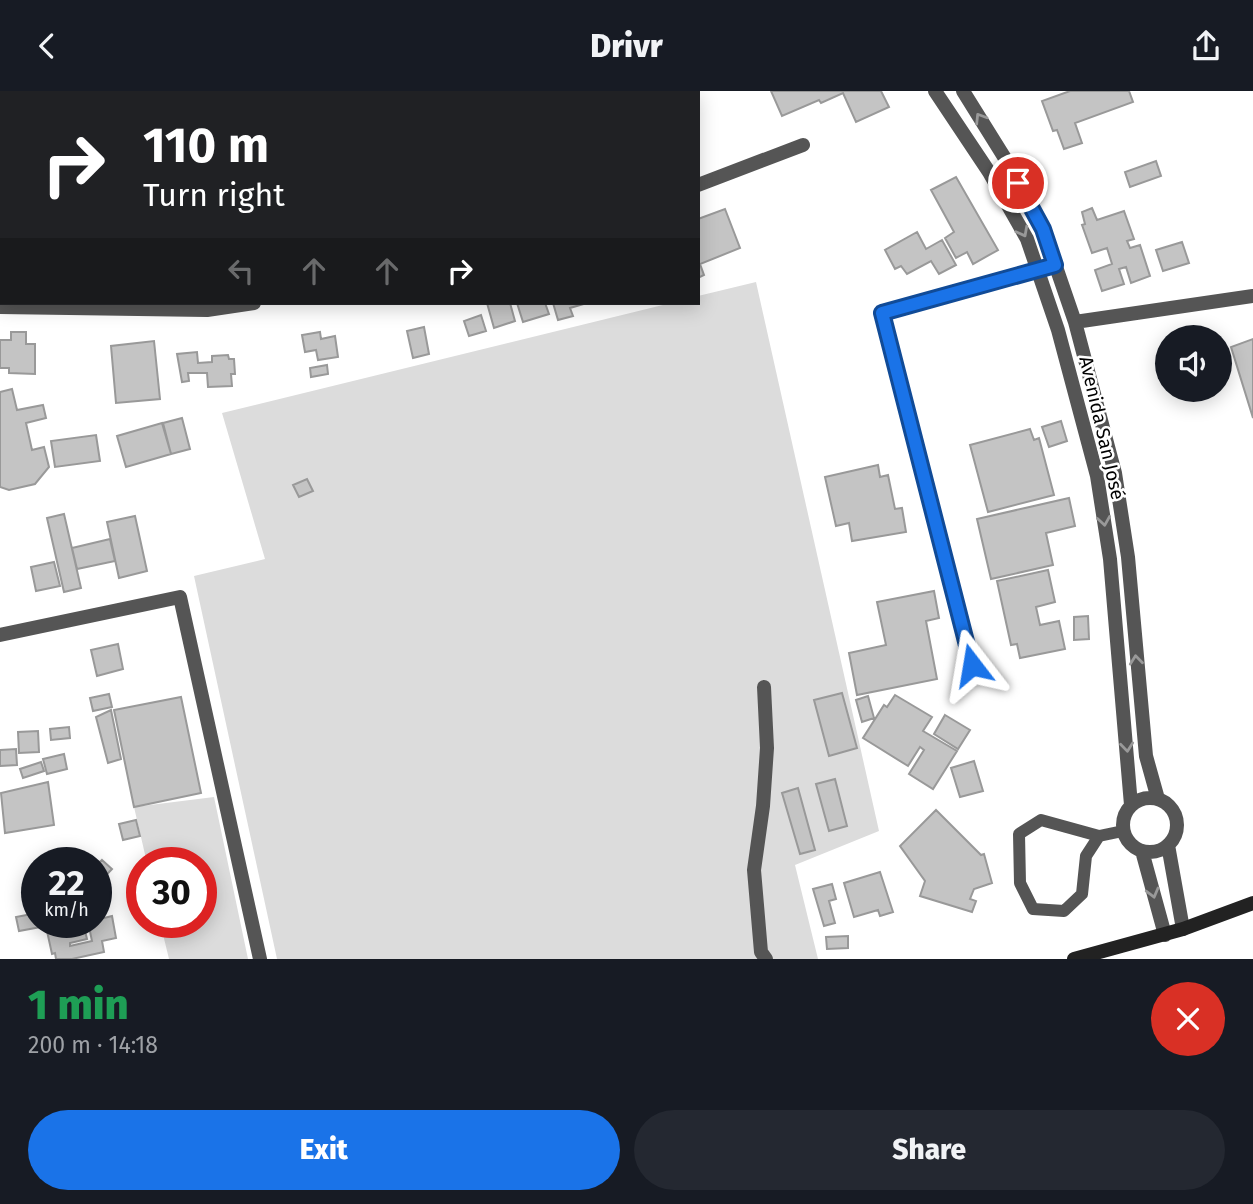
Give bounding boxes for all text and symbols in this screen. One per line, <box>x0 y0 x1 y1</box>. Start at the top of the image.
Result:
icon: back <box>28 27 66 65</box>
text: Drivr <box>590 27 663 65</box>
icon: share <box>1187 27 1225 65</box>
one-way arrow <box>975 112 988 125</box>
text: 110 m <box>143 116 269 175</box>
icon: right <box>28 119 119 210</box>
pin <box>988 153 1048 213</box>
icon: arrive <box>999 164 1037 202</box>
text: Turn right <box>143 176 285 214</box>
one-way arrow <box>1015 225 1028 237</box>
icon: left <box>222 252 260 290</box>
icon: ahead <box>295 252 333 290</box>
icon: ahead <box>368 252 406 290</box>
icon: right <box>441 252 479 290</box>
map controls <box>1155 325 1232 402</box>
button: sound <box>1155 325 1232 402</box>
street label: Avenida San José <box>1074 354 1130 502</box>
one-way arrow <box>1096 515 1111 527</box>
position arrow <box>935 628 1009 702</box>
one-way arrow <box>1128 654 1143 666</box>
one-way arrow <box>1119 741 1134 753</box>
speed limit sign: 30 <box>126 847 217 938</box>
text: 22 <box>48 862 85 904</box>
one-way arrow <box>1145 887 1159 899</box>
text: km/h <box>44 899 89 921</box>
text: 1 min <box>28 980 129 1030</box>
button: close <box>1151 982 1225 1056</box>
text: 200 m · 14:18 <box>28 1031 158 1059</box>
button: Exit <box>28 1110 620 1190</box>
button: Share <box>634 1110 1225 1190</box>

